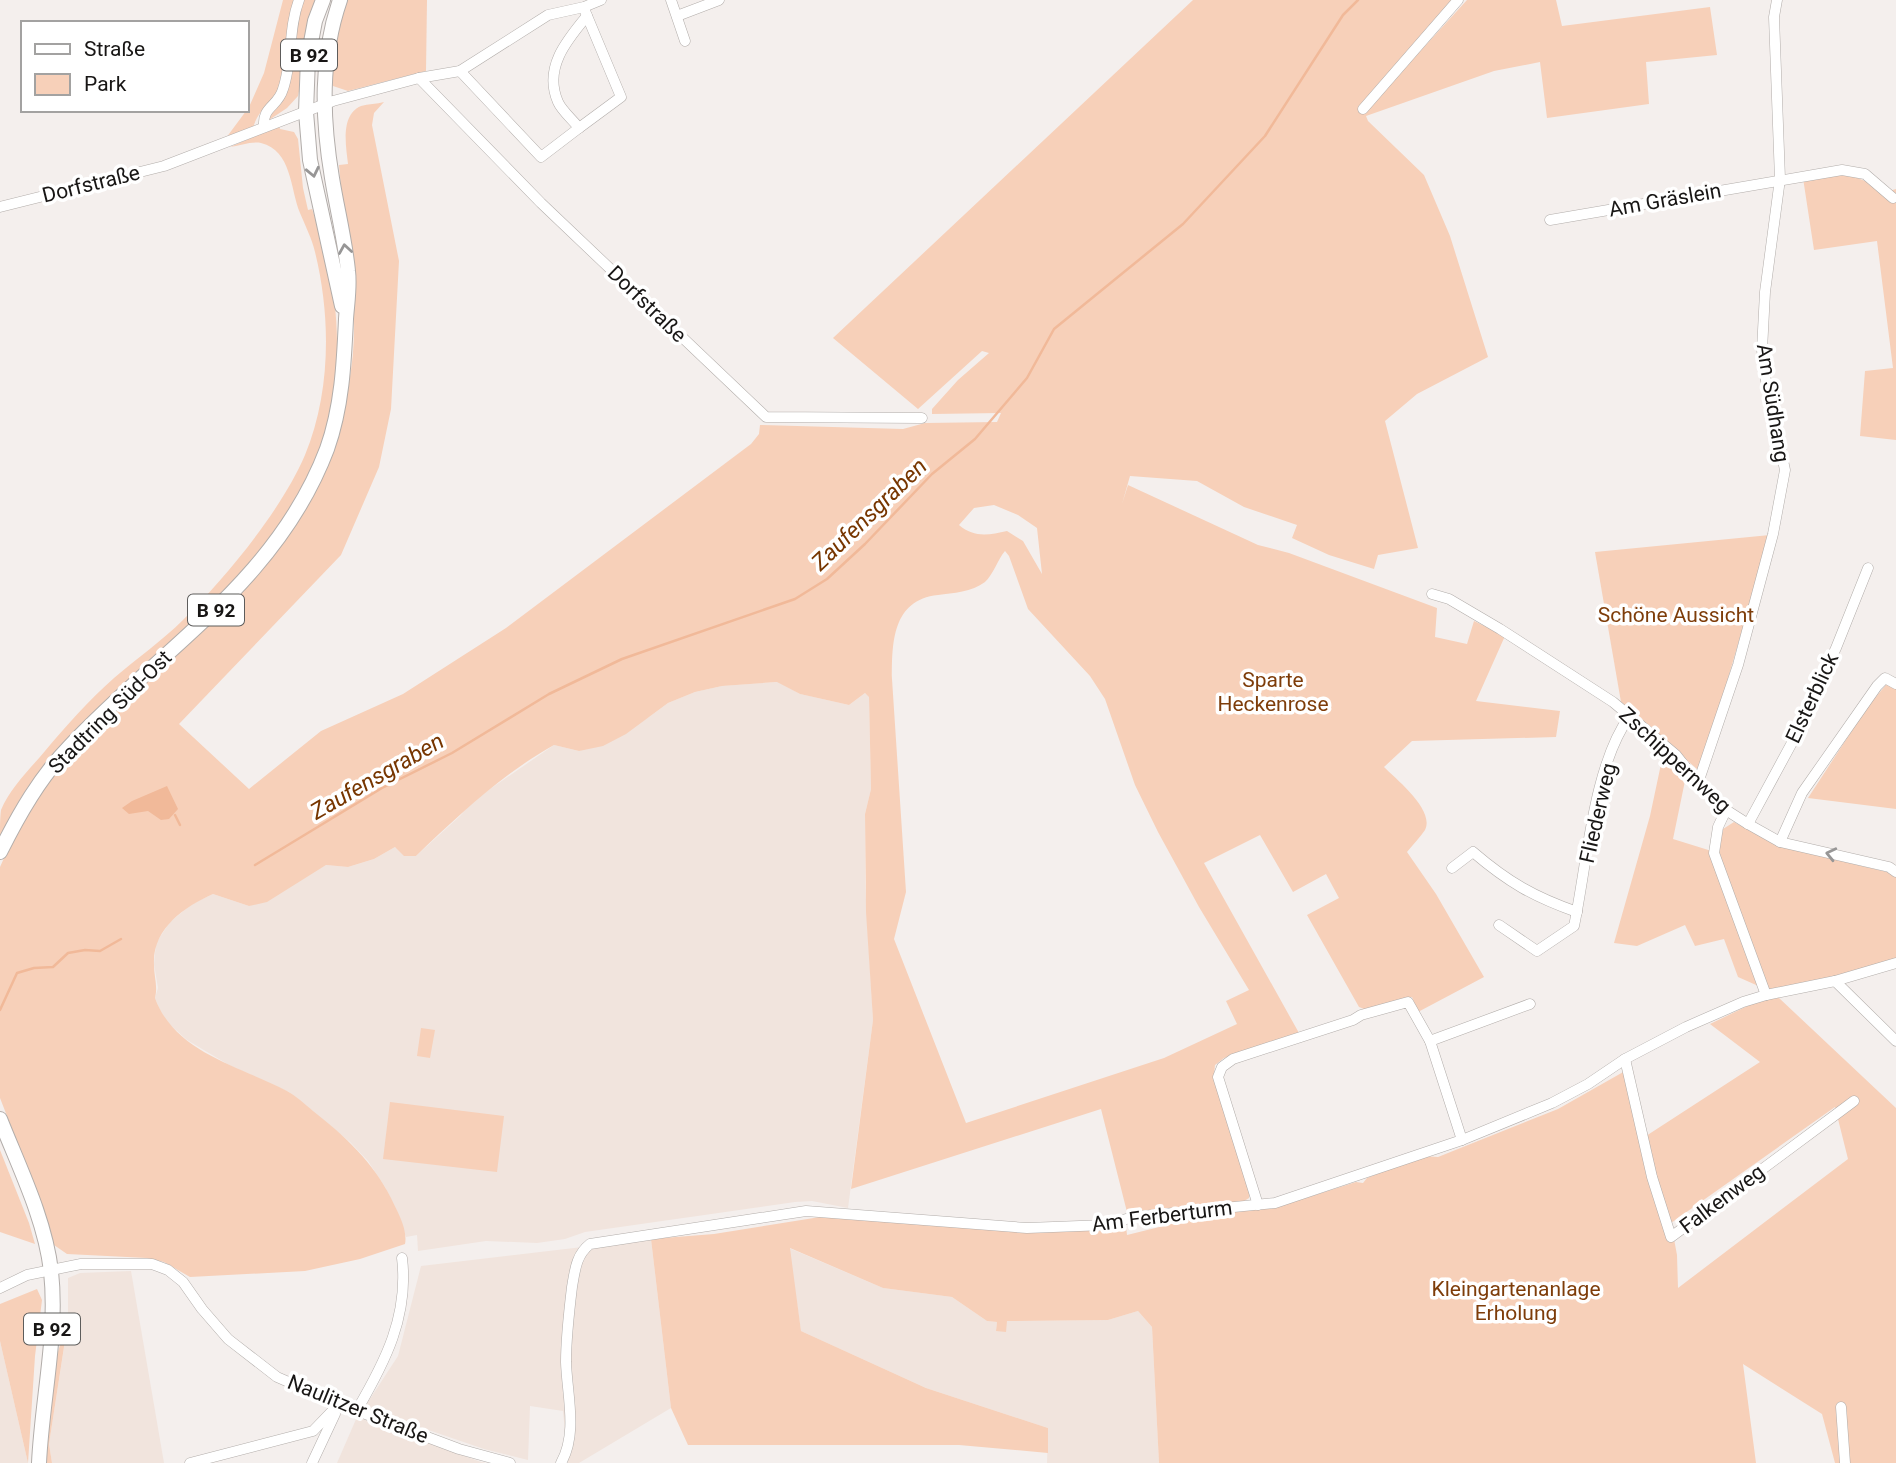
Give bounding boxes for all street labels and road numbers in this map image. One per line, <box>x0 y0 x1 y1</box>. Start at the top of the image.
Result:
road number: B 92 <box>281 40 337 70</box>
street label: Dorfstraße <box>40 160 142 208</box>
street label: Am Gräslein <box>1607 178 1723 222</box>
street label: Dorfstraße <box>603 261 691 347</box>
street label: Am Südhang <box>1752 342 1794 464</box>
road number: B 92 <box>188 594 244 625</box>
street label: Stadtring Süd-Ost <box>43 645 177 779</box>
street label: Elsterblick <box>1781 649 1843 747</box>
street label: Zschippernweg <box>1614 702 1736 818</box>
street label: Fliederweg <box>1575 761 1621 865</box>
street label: Falkenweg <box>1675 1159 1769 1239</box>
street label: Am Ferberturm <box>1090 1195 1234 1237</box>
road number: B 92 <box>24 1314 80 1344</box>
street label: Naulitzer Straße <box>284 1370 432 1448</box>

